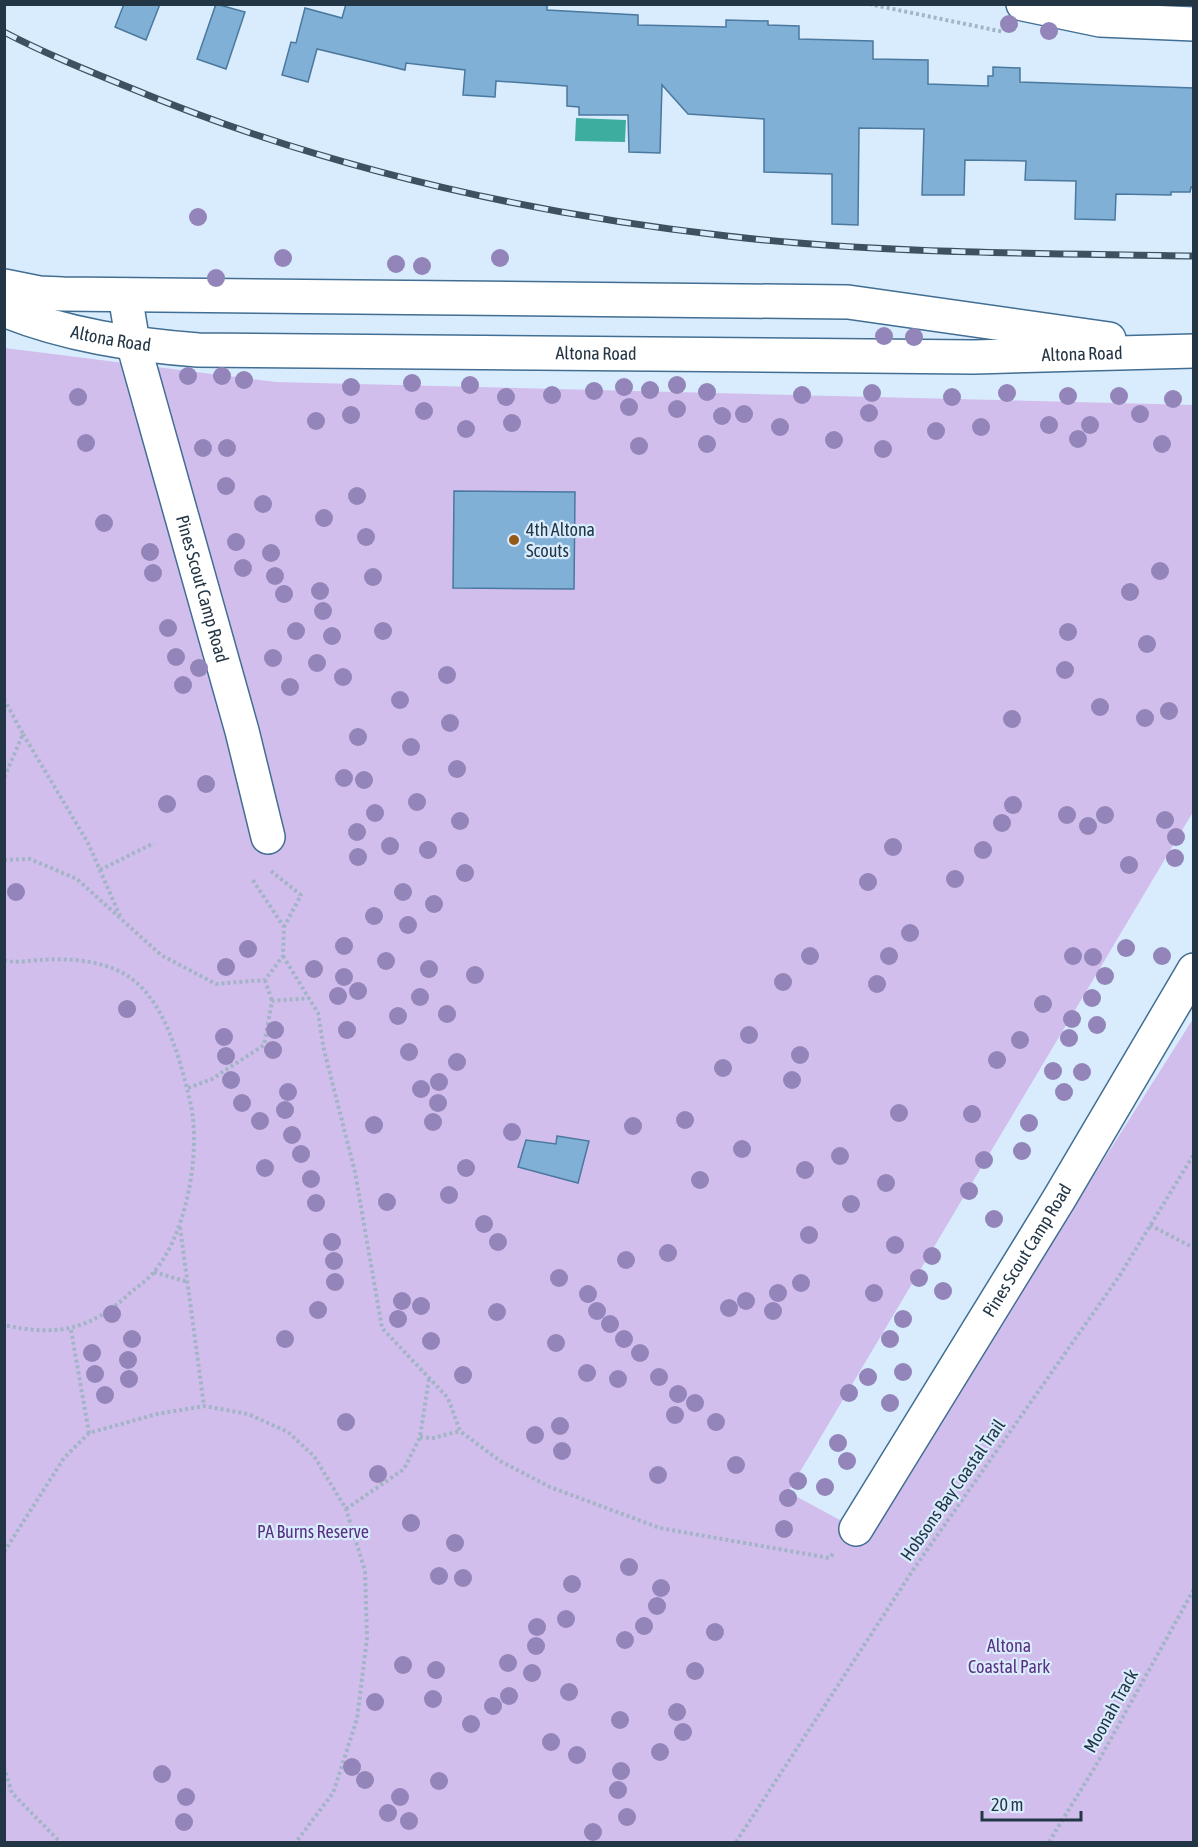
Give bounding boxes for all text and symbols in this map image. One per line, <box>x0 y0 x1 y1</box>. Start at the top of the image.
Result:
street label: Altona Road <box>69 321 152 355</box>
street label: Altona Road <box>555 342 637 364</box>
street label: Altona Road <box>1041 342 1123 365</box>
street label: Pines Scout Camp Road <box>172 513 233 665</box>
place label: 4th Altona Scouts <box>526 519 595 561</box>
marker: 4th Altona Scouts <box>507 533 521 547</box>
street label: Pines Scout Camp Road <box>978 1180 1076 1321</box>
street label: Hobsons Bay Coastal Trail <box>896 1415 1009 1564</box>
park label: PA Burns Reserve <box>257 1521 369 1542</box>
park label: Altona Coastal Park <box>968 1635 1050 1677</box>
street label: Moonah Track <box>1079 1665 1142 1756</box>
scale bar <box>982 1784 1081 1822</box>
text: 20 m <box>991 1794 1023 1815</box>

